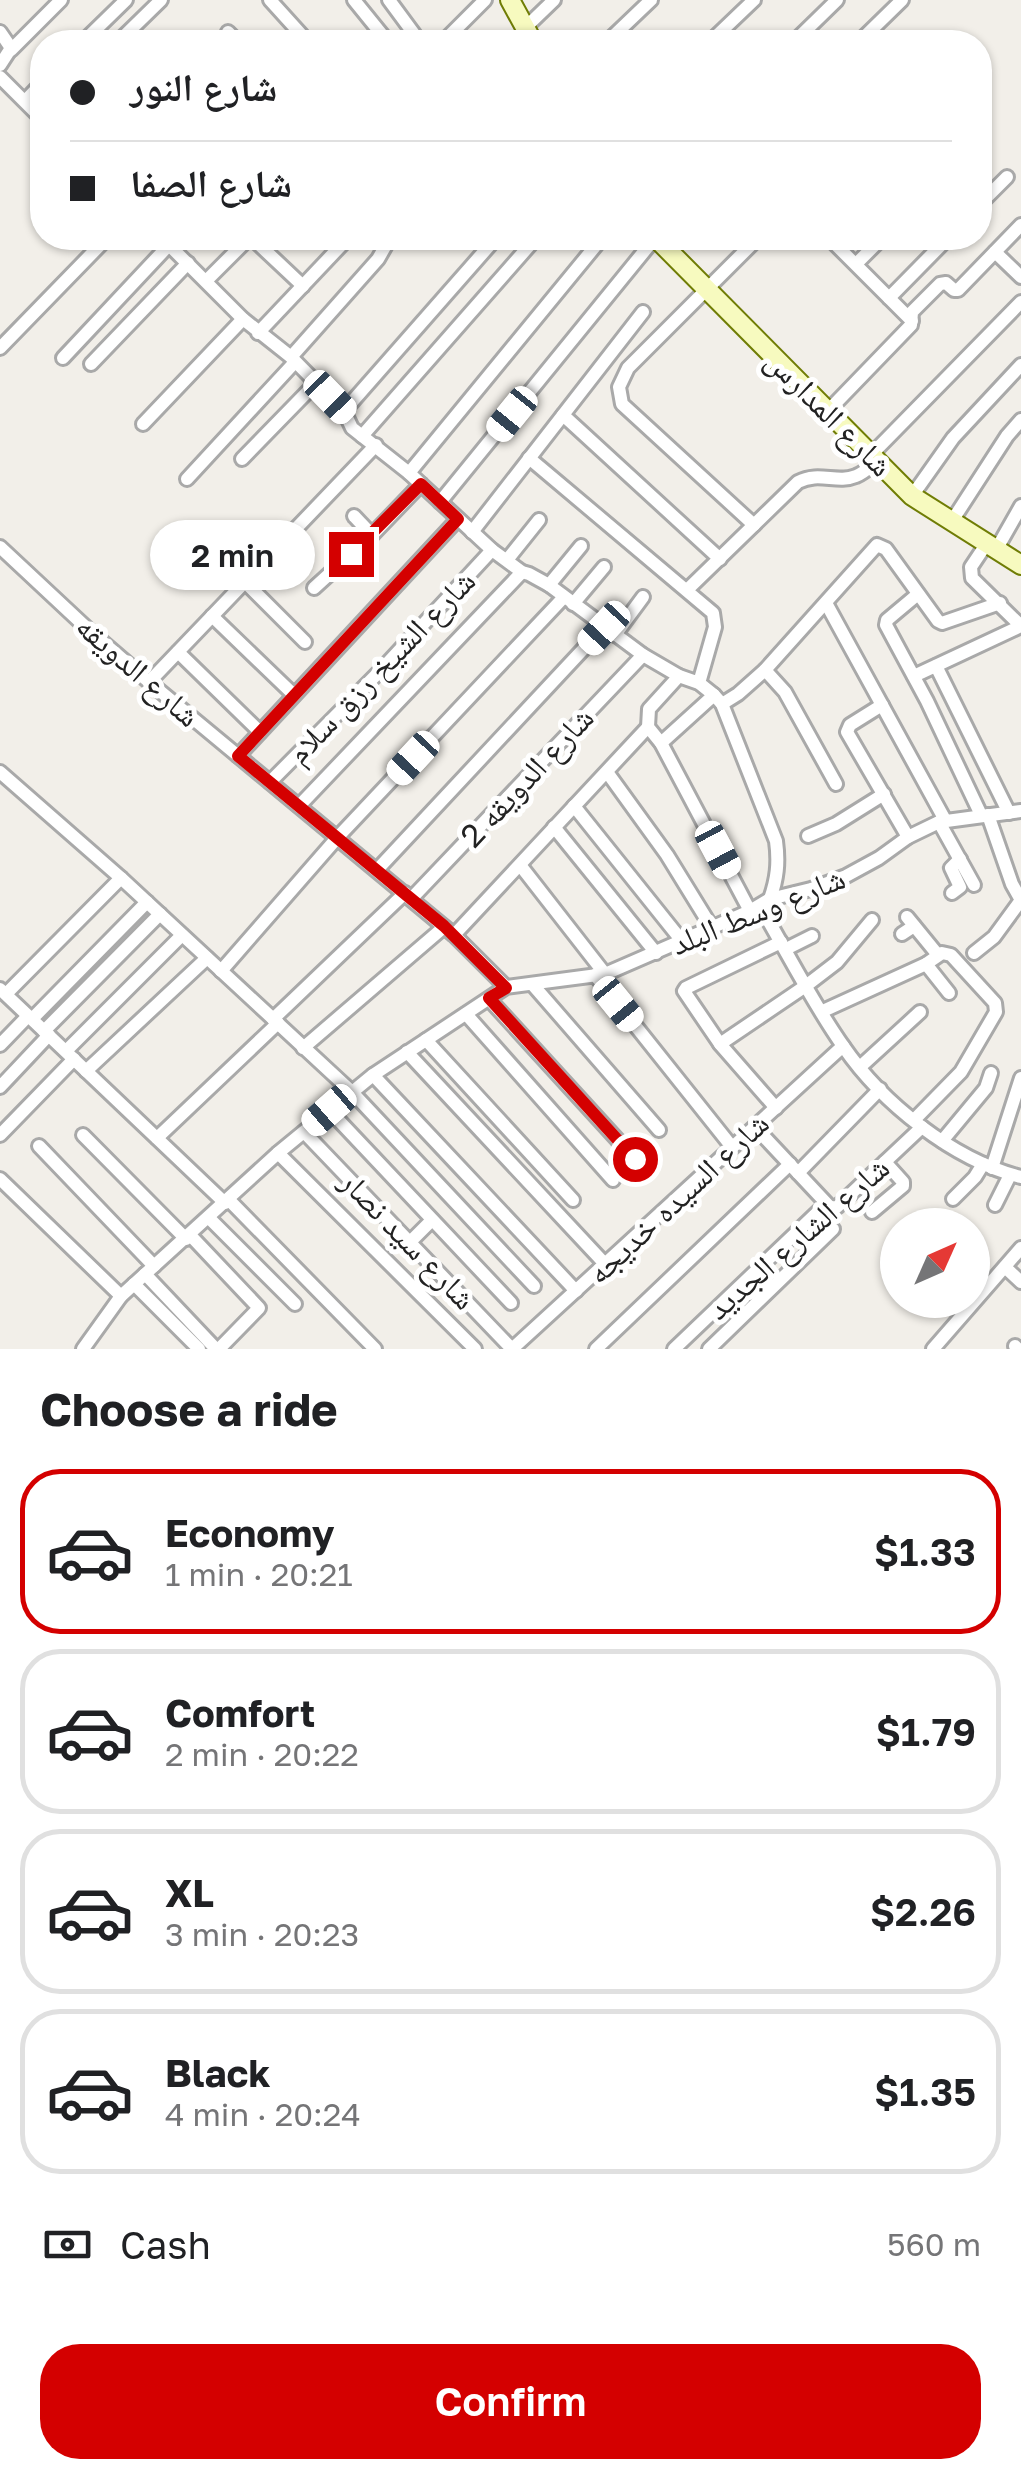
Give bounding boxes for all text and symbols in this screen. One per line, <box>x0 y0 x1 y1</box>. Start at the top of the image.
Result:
text: شارع النور <box>130 64 277 109</box>
text: شارع الصفا <box>130 160 292 205</box>
street label: شارع المدارس <box>757 341 901 485</box>
car <box>298 365 362 429</box>
car <box>481 381 543 447</box>
callout: 2 min <box>151 519 316 589</box>
route end <box>329 532 374 577</box>
text: 2 min <box>191 536 274 574</box>
street label: شارع الشيخ رزق سلام <box>278 561 485 773</box>
car <box>573 596 635 660</box>
street label: شارع الدويقه <box>68 606 208 736</box>
street label: شارع الدويقه 2 <box>452 698 602 856</box>
car <box>382 726 444 790</box>
car <box>691 816 745 884</box>
street label: شارع وسط البلد <box>665 858 851 964</box>
car <box>587 971 649 1037</box>
car <box>297 1079 361 1141</box>
street label: شارع السيده خديجه <box>579 1103 777 1293</box>
route start <box>613 1137 658 1182</box>
street label: شارع الشارع الجديد <box>698 1148 898 1328</box>
street label: شارع سيد نصار <box>331 1161 484 1318</box>
north arrow <box>880 1208 990 1318</box>
map controls <box>880 1208 990 1318</box>
text: Choose a ride <box>40 1382 338 1436</box>
icon: car <box>45 1507 135 1597</box>
text: Economy <box>165 1510 334 1555</box>
text: $1.33 <box>874 1529 976 1574</box>
text: 1 min · 20:21 <box>165 1555 353 1593</box>
icon: car <box>45 1687 135 1777</box>
text: Comfort <box>165 1690 315 1735</box>
text: $1.79 <box>876 1709 976 1754</box>
text: 2 min · 20:22 <box>165 1735 359 1773</box>
icon: car <box>45 1867 135 1957</box>
text: XL <box>165 1870 214 1915</box>
text: $2.26 <box>870 1889 976 1934</box>
text: 3 min · 20:23 <box>165 1915 359 1953</box>
icon: car <box>45 2047 135 2137</box>
text: Black <box>165 2050 270 2095</box>
text: $1.35 <box>874 2069 976 2114</box>
text: 4 min · 20:24 <box>165 2095 361 2133</box>
icon: cash <box>40 2217 95 2272</box>
text: Cash <box>120 2222 211 2267</box>
text: 560 m <box>887 2225 981 2263</box>
button: Confirm <box>40 2344 981 2459</box>

